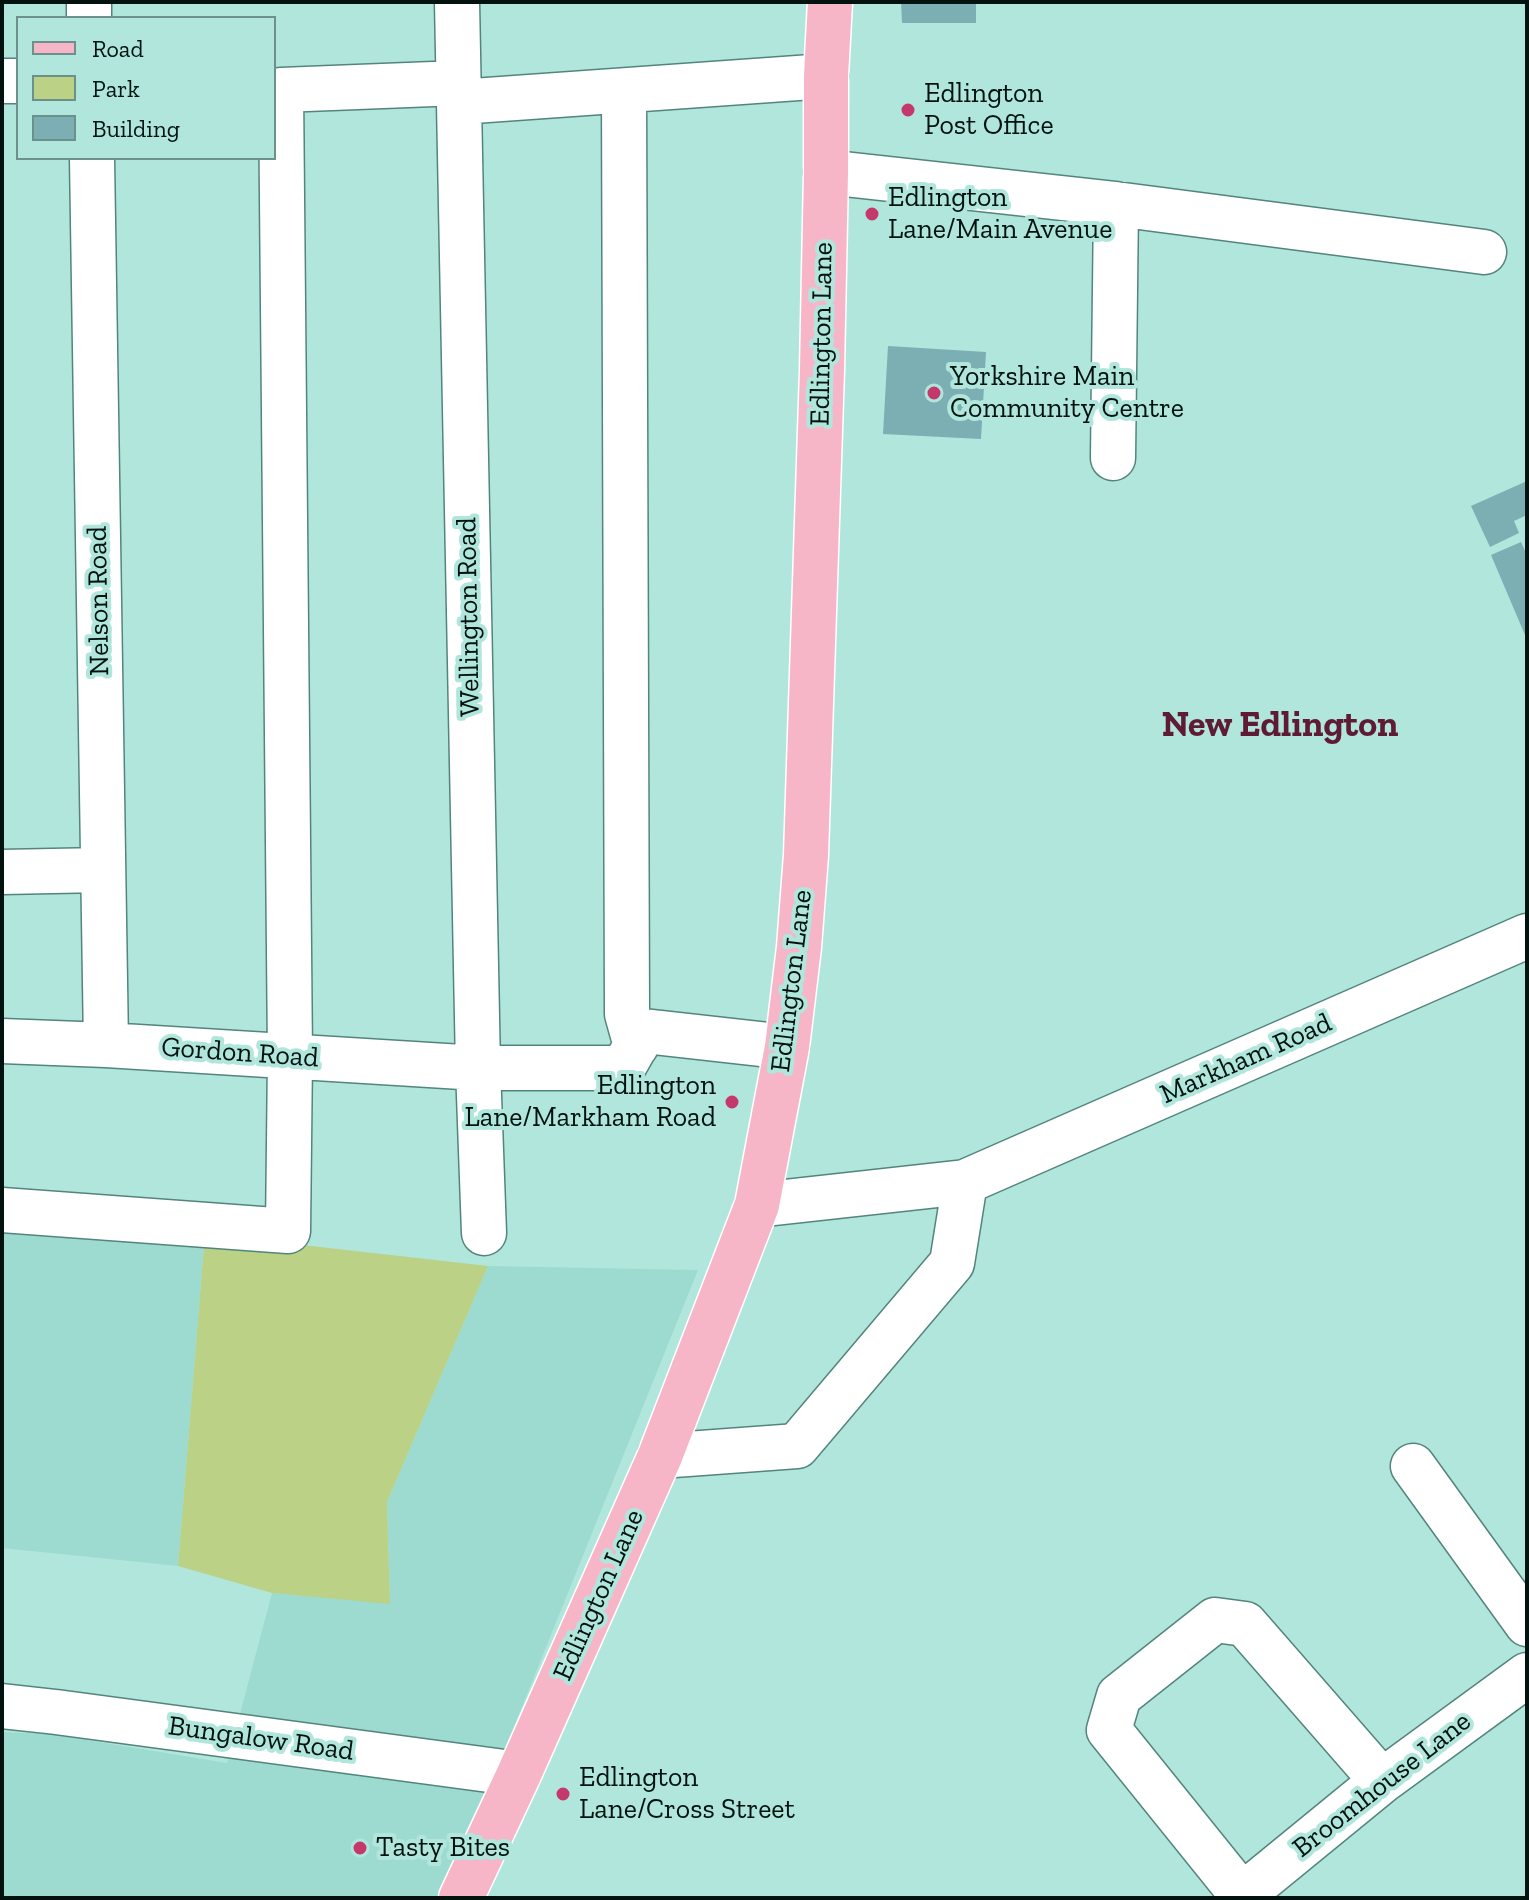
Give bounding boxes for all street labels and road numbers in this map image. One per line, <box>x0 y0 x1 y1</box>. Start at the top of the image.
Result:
street label: Edlington Lane <box>804 242 840 426</box>
street label: Wellington Road <box>450 517 488 717</box>
street label: Nelson Road <box>81 526 117 676</box>
street label: Edlington Lane <box>764 888 820 1074</box>
street label: Markham Road <box>1155 1006 1337 1112</box>
street label: Gordon Road <box>160 1031 320 1075</box>
street label: Edlington Lane <box>546 1504 652 1686</box>
street label: Broomhouse Lane <box>1286 1705 1478 1865</box>
street label: Bungalow Road <box>166 1709 356 1769</box>

